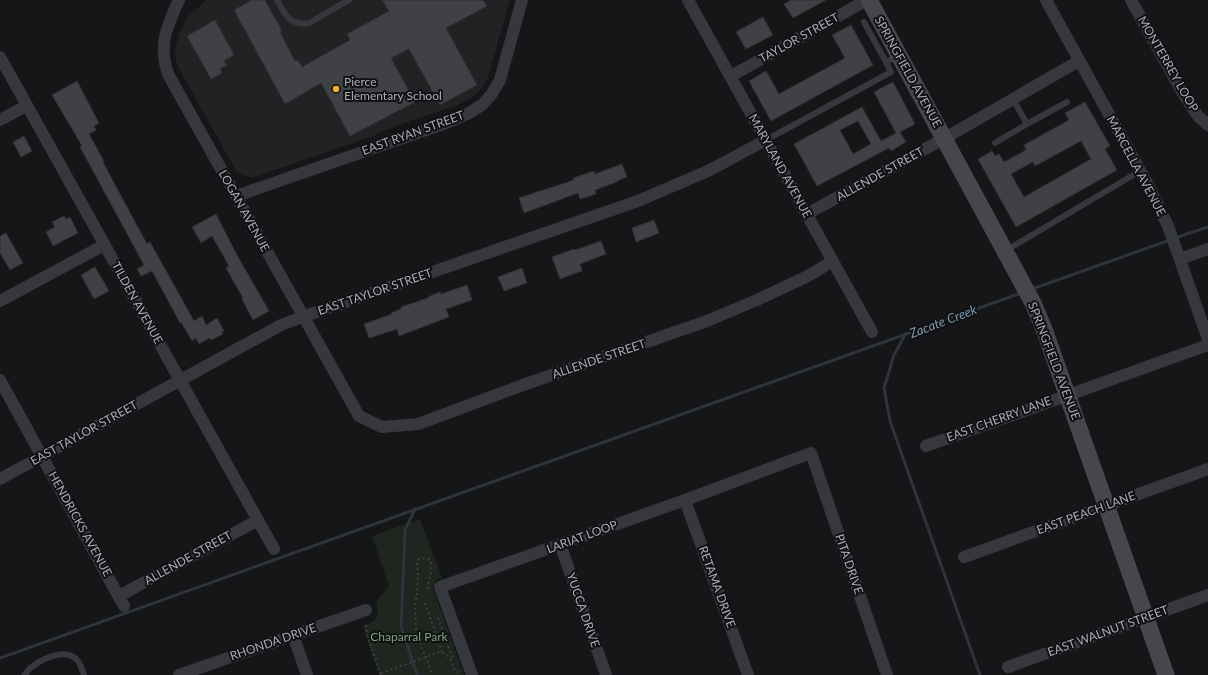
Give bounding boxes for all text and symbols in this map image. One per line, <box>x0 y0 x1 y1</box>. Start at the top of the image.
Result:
street label: TAYLOR STREET <box>756 9 841 66</box>
street label: SPRINGFIELD AVENUE <box>872 13 945 130</box>
street label: MONTERREY LOOP <box>1135 13 1202 114</box>
place label: Pierce Elementary School <box>344 74 442 103</box>
marker: Pierce Elementary School <box>331 84 341 94</box>
street label: EAST RYAN STREET <box>360 107 466 158</box>
street label: MARYLAND AVENUE <box>746 111 815 220</box>
street label: MARCELLA AVENUE <box>1104 113 1169 219</box>
street label: ALLENDE STREET <box>833 143 926 204</box>
street label: LOGAN AVENUE <box>216 167 273 254</box>
street label: TILDEN AVENUE <box>109 259 166 347</box>
street label: EAST TAYLOR STREET <box>316 265 434 318</box>
street label: SPRINGFIELD AVENUE <box>1025 300 1084 422</box>
water label: Zacate Creek <box>906 301 980 341</box>
street label: ALLENDE STREET <box>550 336 647 382</box>
street label: EAST CHERRY LANE <box>944 393 1053 445</box>
street label: EAST TAYLOR STREET <box>28 397 140 468</box>
street label: HENDRICKS AVENUE <box>45 469 116 579</box>
street label: EAST PEACH LANE <box>1034 488 1137 537</box>
street label: LARIAT LOOP <box>544 517 619 556</box>
street label: ALLENDE STREET <box>141 527 234 588</box>
street label: PITA DRIVE <box>832 532 867 596</box>
street label: RETAMA DRIVE <box>696 544 739 630</box>
street label: YUCCA DRIVE <box>564 571 603 649</box>
street label: EAST WALNUT STREET <box>1045 602 1170 659</box>
street label: RHONDA DRIVE <box>228 620 318 663</box>
park label: Chaparral Park <box>370 629 449 644</box>

